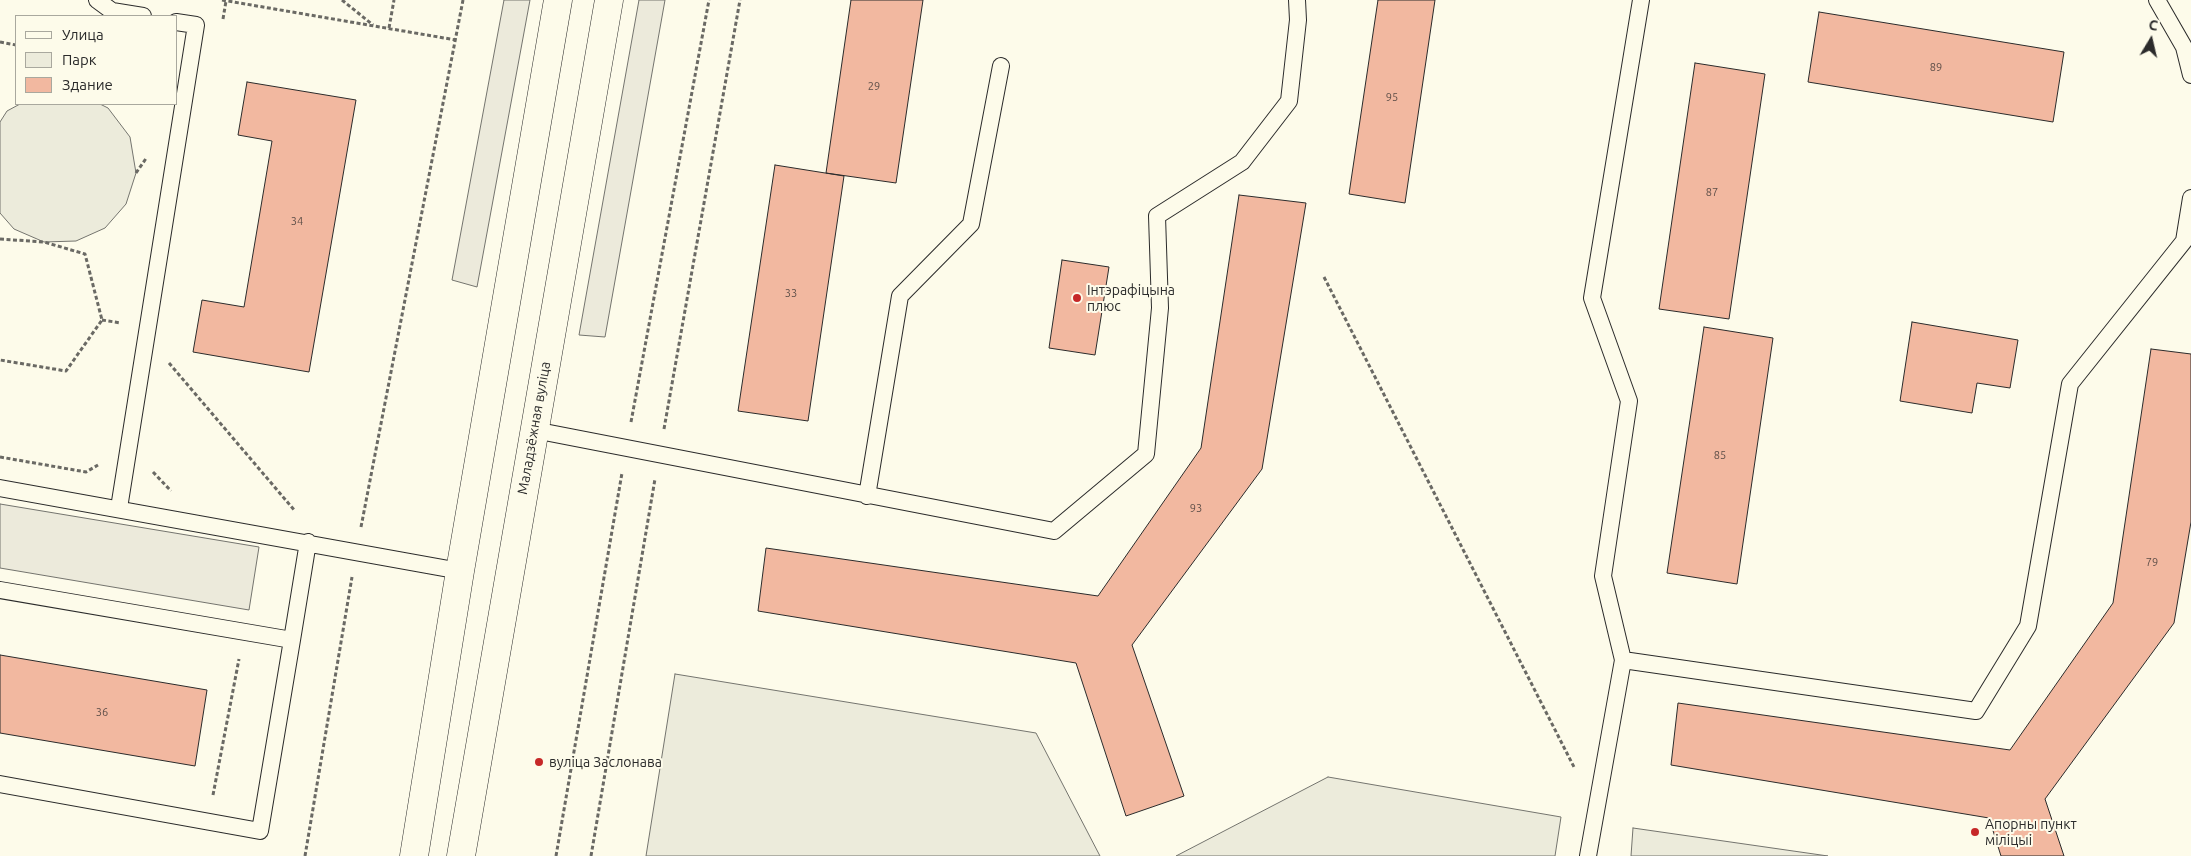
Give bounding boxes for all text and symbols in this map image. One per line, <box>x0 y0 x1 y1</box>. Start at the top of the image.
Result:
legend <box>15 15 178 105</box>
north arrow <box>2126 15 2176 65</box>
text: С <box>2148 17 2159 34</box>
text: Улица <box>62 26 104 43</box>
text: Парк <box>62 51 97 68</box>
house number: 89 <box>1930 60 1942 74</box>
text: Здание <box>62 76 113 93</box>
house number: 29 <box>868 79 880 93</box>
house number: 95 <box>1386 90 1398 104</box>
house number: 87 <box>1706 185 1718 199</box>
house number: 34 <box>291 214 303 228</box>
place label: Інтэрафіцына плюс <box>1087 282 1175 314</box>
house number: 33 <box>785 286 797 300</box>
marker: Інтэрафіцына плюс <box>1071 292 1083 304</box>
street label: Маладзёжная вуліца <box>514 360 554 496</box>
house number: 85 <box>1714 448 1726 462</box>
house number: 93 <box>1190 501 1202 515</box>
house number: 79 <box>2146 555 2158 569</box>
house number: 36 <box>96 705 108 719</box>
place label: вуліца Заслонава <box>549 754 662 770</box>
marker: вуліца Заслонава <box>533 756 545 768</box>
place label: Апорны пункт міліцыі <box>1985 816 2077 849</box>
marker: Апорны пункт міліцыі <box>1969 826 1981 838</box>

